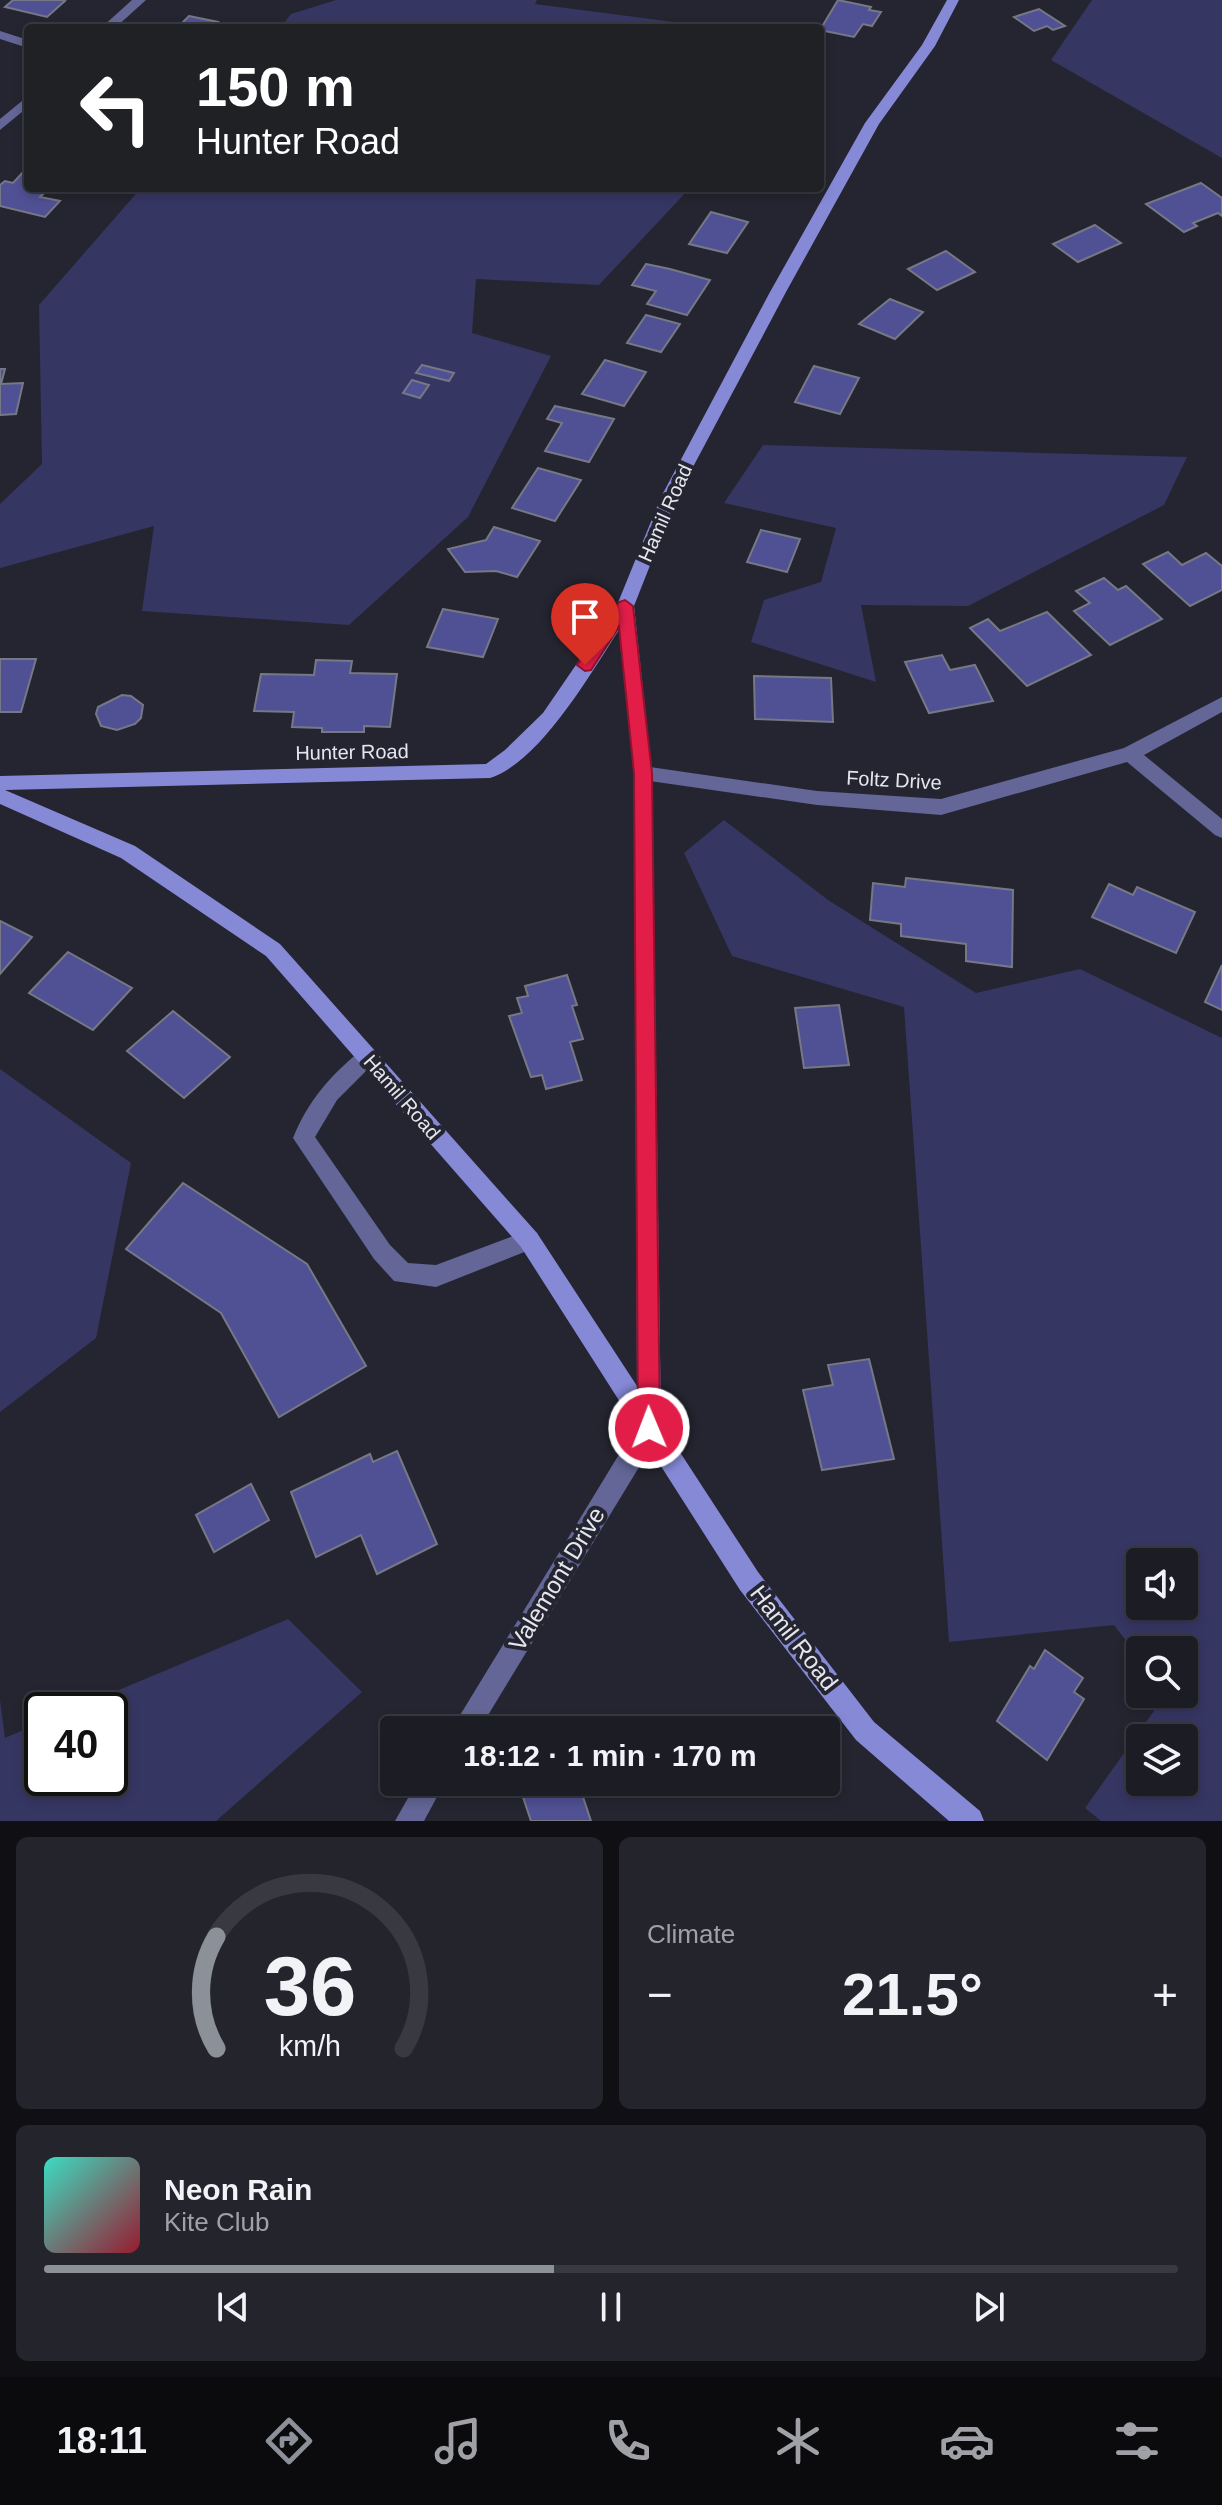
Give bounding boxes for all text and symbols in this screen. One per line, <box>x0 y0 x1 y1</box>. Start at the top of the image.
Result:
text: 150 m <box>196 55 355 118</box>
icon: left <box>64 56 168 160</box>
text: Hunter Road <box>196 121 400 162</box>
street label: Hamil Road <box>634 461 696 565</box>
pin <box>551 583 619 665</box>
icon: arrive <box>563 595 607 639</box>
street label: Hunter Road <box>295 740 409 764</box>
street label: Foltz Drive <box>846 767 942 793</box>
street label: Hamil Road <box>359 1050 445 1144</box>
position arrow <box>607 1386 691 1470</box>
street label: Valemont Drive <box>503 1502 610 1655</box>
map controls <box>1126 1548 1198 1796</box>
button: sound <box>1126 1548 1198 1620</box>
street label: Hamil Road <box>745 1580 844 1695</box>
button: search <box>1126 1636 1198 1708</box>
speed limit sign: 40 <box>24 1692 128 1796</box>
button: layers <box>1126 1724 1198 1796</box>
text: 18:12 · 1 min · 170 m <box>463 1739 757 1772</box>
text: Climate <box>647 1919 735 1949</box>
text: 36 <box>263 1940 356 2033</box>
text: 21.5° <box>842 1961 983 2028</box>
text: − <box>647 1970 673 2019</box>
text: + <box>1152 1970 1178 2019</box>
text: km/h <box>279 2030 340 2062</box>
text: Neon Rain <box>164 2173 312 2206</box>
text: Kite Club <box>164 2207 270 2237</box>
icon: previous <box>211 2285 255 2329</box>
icon: pause <box>589 2285 633 2329</box>
icon: next <box>967 2285 1011 2329</box>
icon: directions <box>261 2413 317 2469</box>
icon: music <box>430 2413 486 2469</box>
icon: phone <box>600 2413 656 2469</box>
icon: climate <box>770 2413 826 2469</box>
icon: car <box>939 2413 995 2469</box>
icon: filters <box>1109 2413 1165 2469</box>
text: 18:11 <box>57 2420 147 2461</box>

